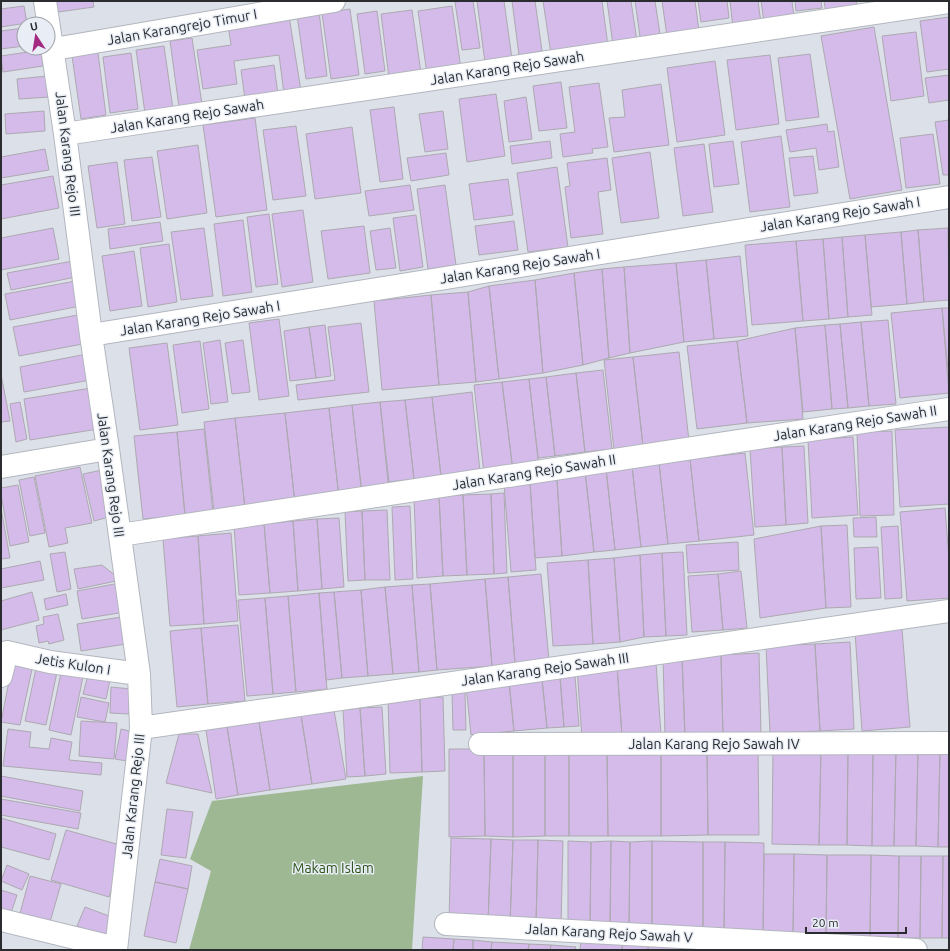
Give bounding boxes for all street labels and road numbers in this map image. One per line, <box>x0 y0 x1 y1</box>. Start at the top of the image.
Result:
street label: Jalan Karangrejo Timur I <box>106 6 258 48</box>
street label: Jalan Karang Rejo Sawah <box>429 48 585 88</box>
street label: Jalan Karang Rejo III <box>52 91 84 217</box>
street label: Jalan Karang Rejo Sawah <box>109 96 265 136</box>
street label: Jalan Karang Rejo Sawah I <box>759 193 921 235</box>
street label: Jalan Karang Rejo Sawah I <box>439 245 601 287</box>
street label: Jalan Karang Rejo Sawah I <box>119 297 281 339</box>
street label: Jalan Karang Rejo Sawah II <box>772 402 938 444</box>
street label: Jalan Karang Rejo III <box>94 412 128 538</box>
street label: Jalan Karang Rejo Sawah II <box>451 451 617 493</box>
street label: Jalan Karang Rejo Sawah III <box>460 649 630 689</box>
street label: Jetis Kulon I <box>34 650 112 678</box>
street label: Jalan Karang Rejo III <box>118 733 148 859</box>
street label: Jalan Karang Rejo Sawah IV <box>628 736 800 752</box>
street label: Jalan Karang Rejo Sawah V <box>525 921 693 945</box>

